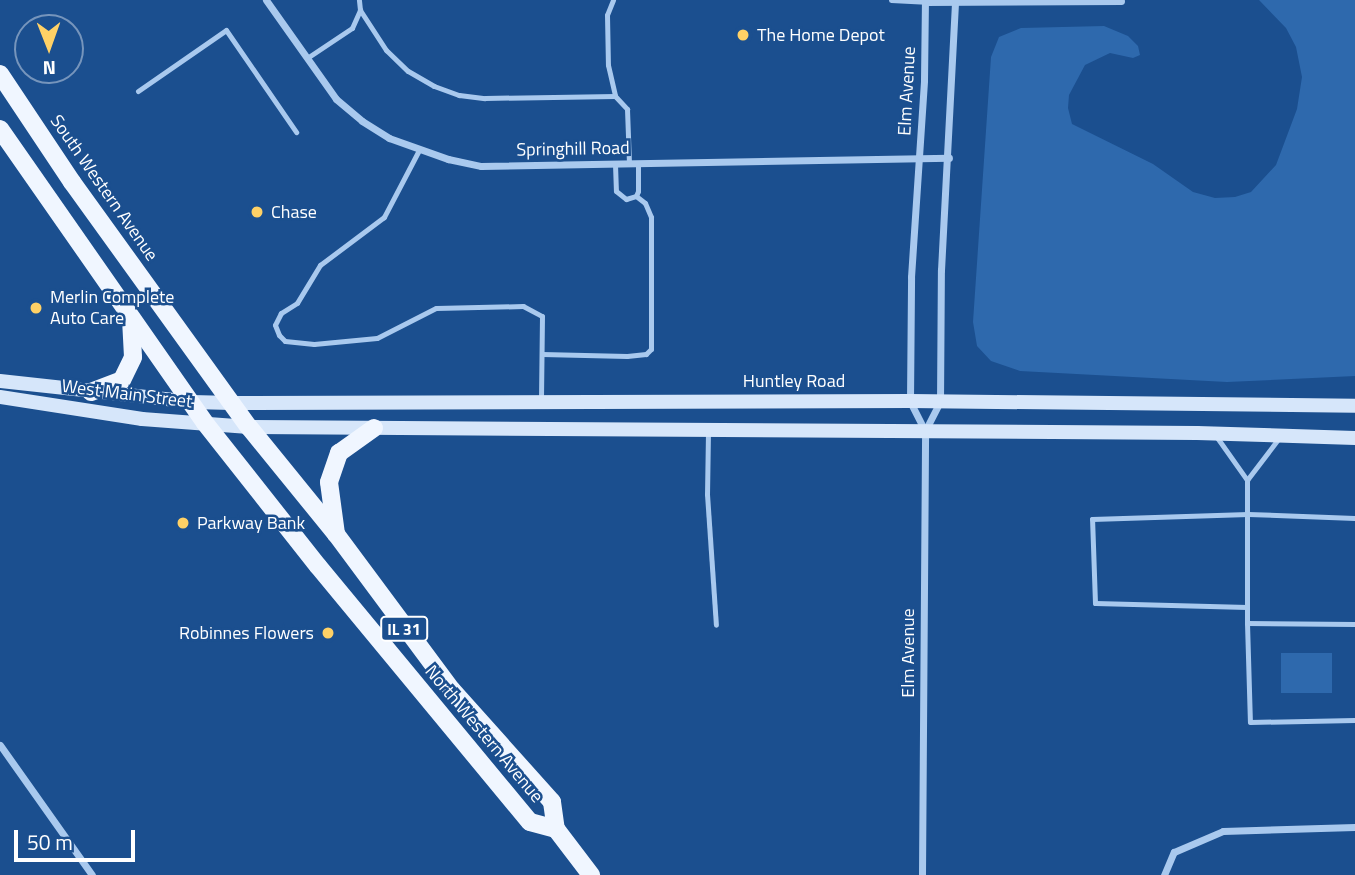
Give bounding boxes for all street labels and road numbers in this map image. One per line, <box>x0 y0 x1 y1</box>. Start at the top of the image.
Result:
street label: Elm Avenue <box>894 46 920 136</box>
street label: South Western Avenue <box>45 111 163 265</box>
street label: Springhill Road <box>516 137 630 161</box>
street label: Huntley Road <box>743 370 845 392</box>
street label: West Main Street <box>60 375 194 413</box>
street label: Elm Avenue <box>897 608 919 698</box>
road number: IL 31 <box>380 616 428 642</box>
street label: North Western Avenue <box>420 661 548 807</box>

